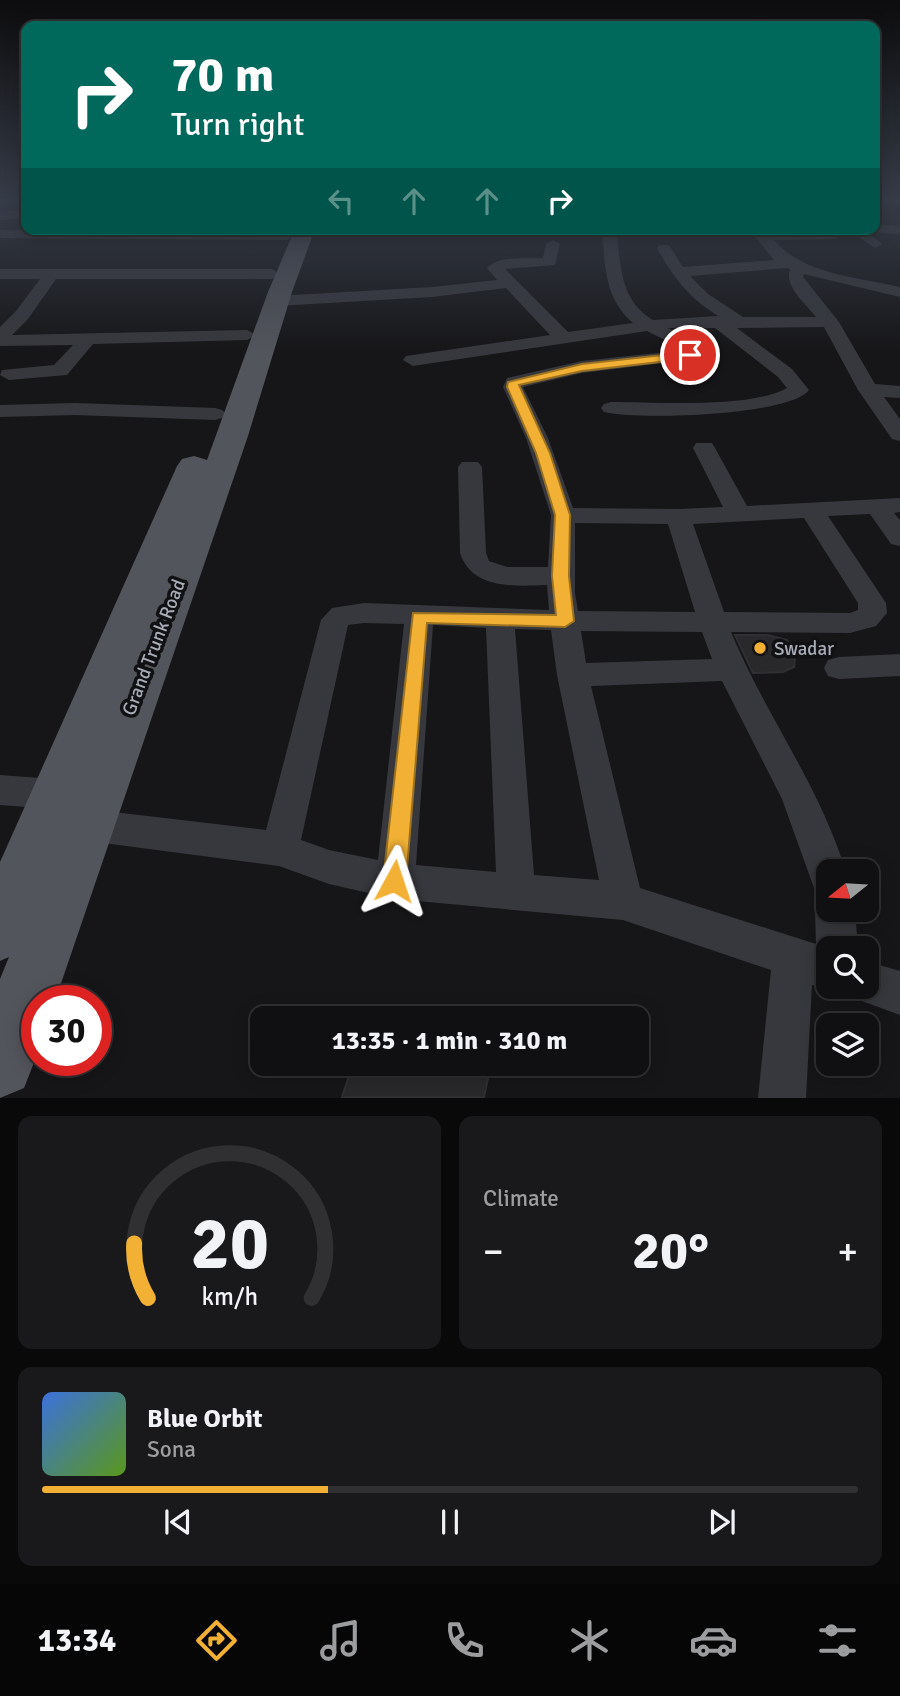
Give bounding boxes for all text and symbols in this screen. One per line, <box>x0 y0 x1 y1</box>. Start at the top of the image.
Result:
text: 70 m <box>171 45 274 105</box>
icon: right <box>56 49 147 140</box>
text: Turn right <box>171 105 304 144</box>
icon: left <box>322 182 360 220</box>
icon: ahead <box>395 182 433 220</box>
icon: ahead <box>468 182 506 220</box>
icon: right <box>541 182 579 220</box>
pin <box>660 325 720 385</box>
icon: arrive <box>671 336 709 374</box>
street label: Grand Trunk Road <box>117 576 191 719</box>
place label: Swadar <box>774 637 834 661</box>
marker: Swadar <box>752 640 768 656</box>
position arrow <box>357 844 431 918</box>
north arrow <box>816 859 878 922</box>
map controls <box>816 859 879 1076</box>
button: search <box>816 936 879 999</box>
speed limit sign: 30 <box>21 985 112 1076</box>
button: layers <box>816 1013 879 1076</box>
text: 13:35 · 1 min · 310 m <box>332 1025 567 1057</box>
text: Climate <box>483 1184 559 1213</box>
text: 20 <box>190 1201 269 1290</box>
text: 20° <box>632 1219 709 1283</box>
text: − <box>483 1228 504 1275</box>
text: + <box>837 1228 858 1275</box>
text: km/h <box>201 1281 258 1312</box>
text: Blue Orbit <box>147 1403 263 1435</box>
text: Sona <box>147 1435 196 1464</box>
icon: previous <box>159 1503 197 1541</box>
icon: pause <box>431 1503 469 1541</box>
icon: next <box>703 1503 741 1541</box>
icon: directions <box>192 1616 241 1665</box>
icon: music <box>316 1616 365 1665</box>
icon: phone <box>440 1616 489 1665</box>
icon: climate <box>565 1616 614 1665</box>
icon: car <box>689 1616 738 1665</box>
icon: filters <box>813 1616 862 1665</box>
text: 13:34 <box>38 1621 116 1660</box>

